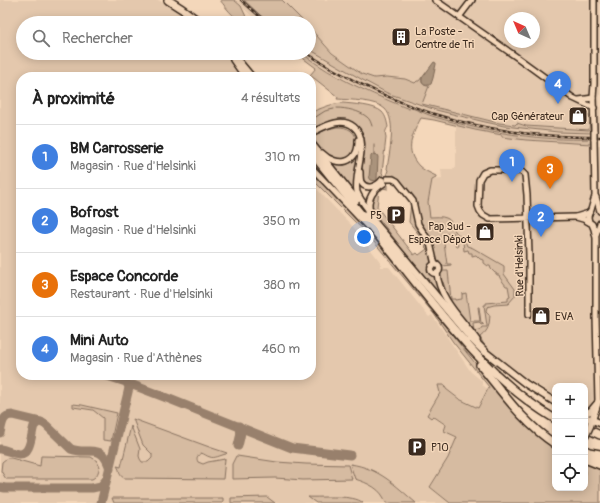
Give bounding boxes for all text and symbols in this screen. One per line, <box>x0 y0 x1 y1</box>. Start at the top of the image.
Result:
north arrow <box>504 12 540 48</box>
search box <box>16 16 316 60</box>
place label: La Poste - Centre de Tri <box>415 25 474 51</box>
building icon: La Poste - Centre de Tri <box>390 26 412 48</box>
icon: search <box>30 27 52 49</box>
text: Rechercher <box>62 29 133 48</box>
pin: 4 <box>545 71 571 104</box>
text: À proximité <box>32 88 115 109</box>
text: 4 résultats <box>241 90 300 106</box>
shop icon: Cap Générateur <box>567 105 589 127</box>
place label: Cap Générateur <box>491 110 564 123</box>
text: BM Carrosserie <box>70 139 163 158</box>
text: 1 <box>42 149 48 165</box>
text: 310 m <box>264 149 300 165</box>
pin: 1 <box>499 149 525 182</box>
pin: 3 <box>537 156 563 189</box>
text: Magasin · Rue d'Helsinki <box>70 158 196 174</box>
text: Bofrost <box>70 203 119 222</box>
parking icon: P5 <box>385 204 407 226</box>
pin: 2 <box>528 204 554 237</box>
place label: P5 <box>370 209 382 222</box>
text: 2 <box>41 213 49 229</box>
text: 350 m <box>262 213 300 229</box>
place label: Pap Sud - Espace Dépot <box>408 220 472 246</box>
shop icon: Pap Sud - Espace Dépot <box>474 221 496 243</box>
text: Magasin · Rue d'Helsinki <box>70 222 196 238</box>
your location <box>354 227 374 247</box>
street label: Rue d'Helsinki <box>512 235 527 297</box>
text: Espace Concorde <box>70 267 178 286</box>
text: 3 <box>41 277 49 293</box>
text: 380 m <box>263 277 300 293</box>
text: Restaurant · Rue d'Helsinki <box>70 286 212 302</box>
shop icon: EVA <box>530 305 552 327</box>
place label: EVA <box>555 310 574 323</box>
text: Mini Auto <box>70 331 129 350</box>
text: 4 <box>41 341 49 357</box>
text: 460 m <box>262 341 300 357</box>
text: Magasin · Rue d'Athènes <box>70 350 202 366</box>
map controls <box>552 383 588 491</box>
button: + <box>552 383 588 419</box>
button: − <box>552 419 588 455</box>
parking icon: P10 <box>406 436 428 458</box>
place label: P10 <box>431 441 449 454</box>
button: locate <box>552 455 588 491</box>

